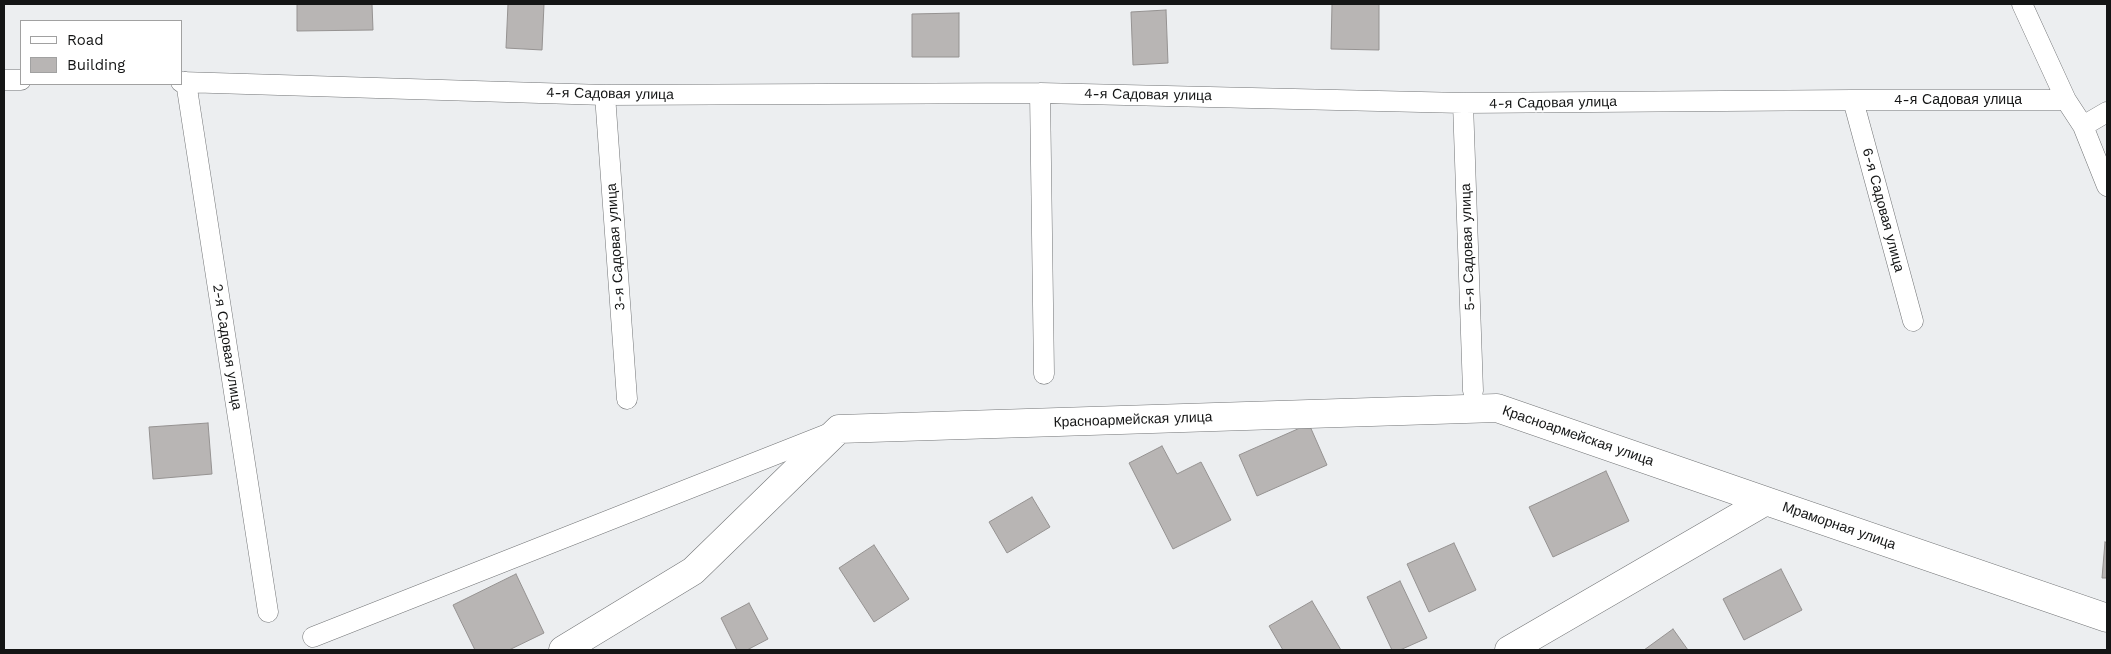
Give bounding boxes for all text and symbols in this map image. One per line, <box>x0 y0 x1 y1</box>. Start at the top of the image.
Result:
legend <box>20 20 182 85</box>
text: Road <box>67 31 104 49</box>
text: Building <box>67 56 125 74</box>
street label: 4-я Садовая улица <box>546 84 674 104</box>
street label: 4-я Садовая улица <box>1084 85 1212 105</box>
street label: 4-я Садовая улица <box>1894 92 2022 108</box>
street label: 4-я Садовая улица <box>1489 93 1617 113</box>
street label: 6-я Садовая улица <box>1858 146 1908 274</box>
street label: 3-я Садовая улица <box>603 183 629 311</box>
street label: 5-я Садовая улица <box>1457 183 1479 311</box>
street label: 2-я Садовая улица <box>209 283 245 411</box>
street label: Красноармейская улица <box>1500 402 1656 470</box>
street label: Красноармейская улица <box>1053 409 1213 431</box>
street label: Мраморная улица <box>1780 499 1898 553</box>

